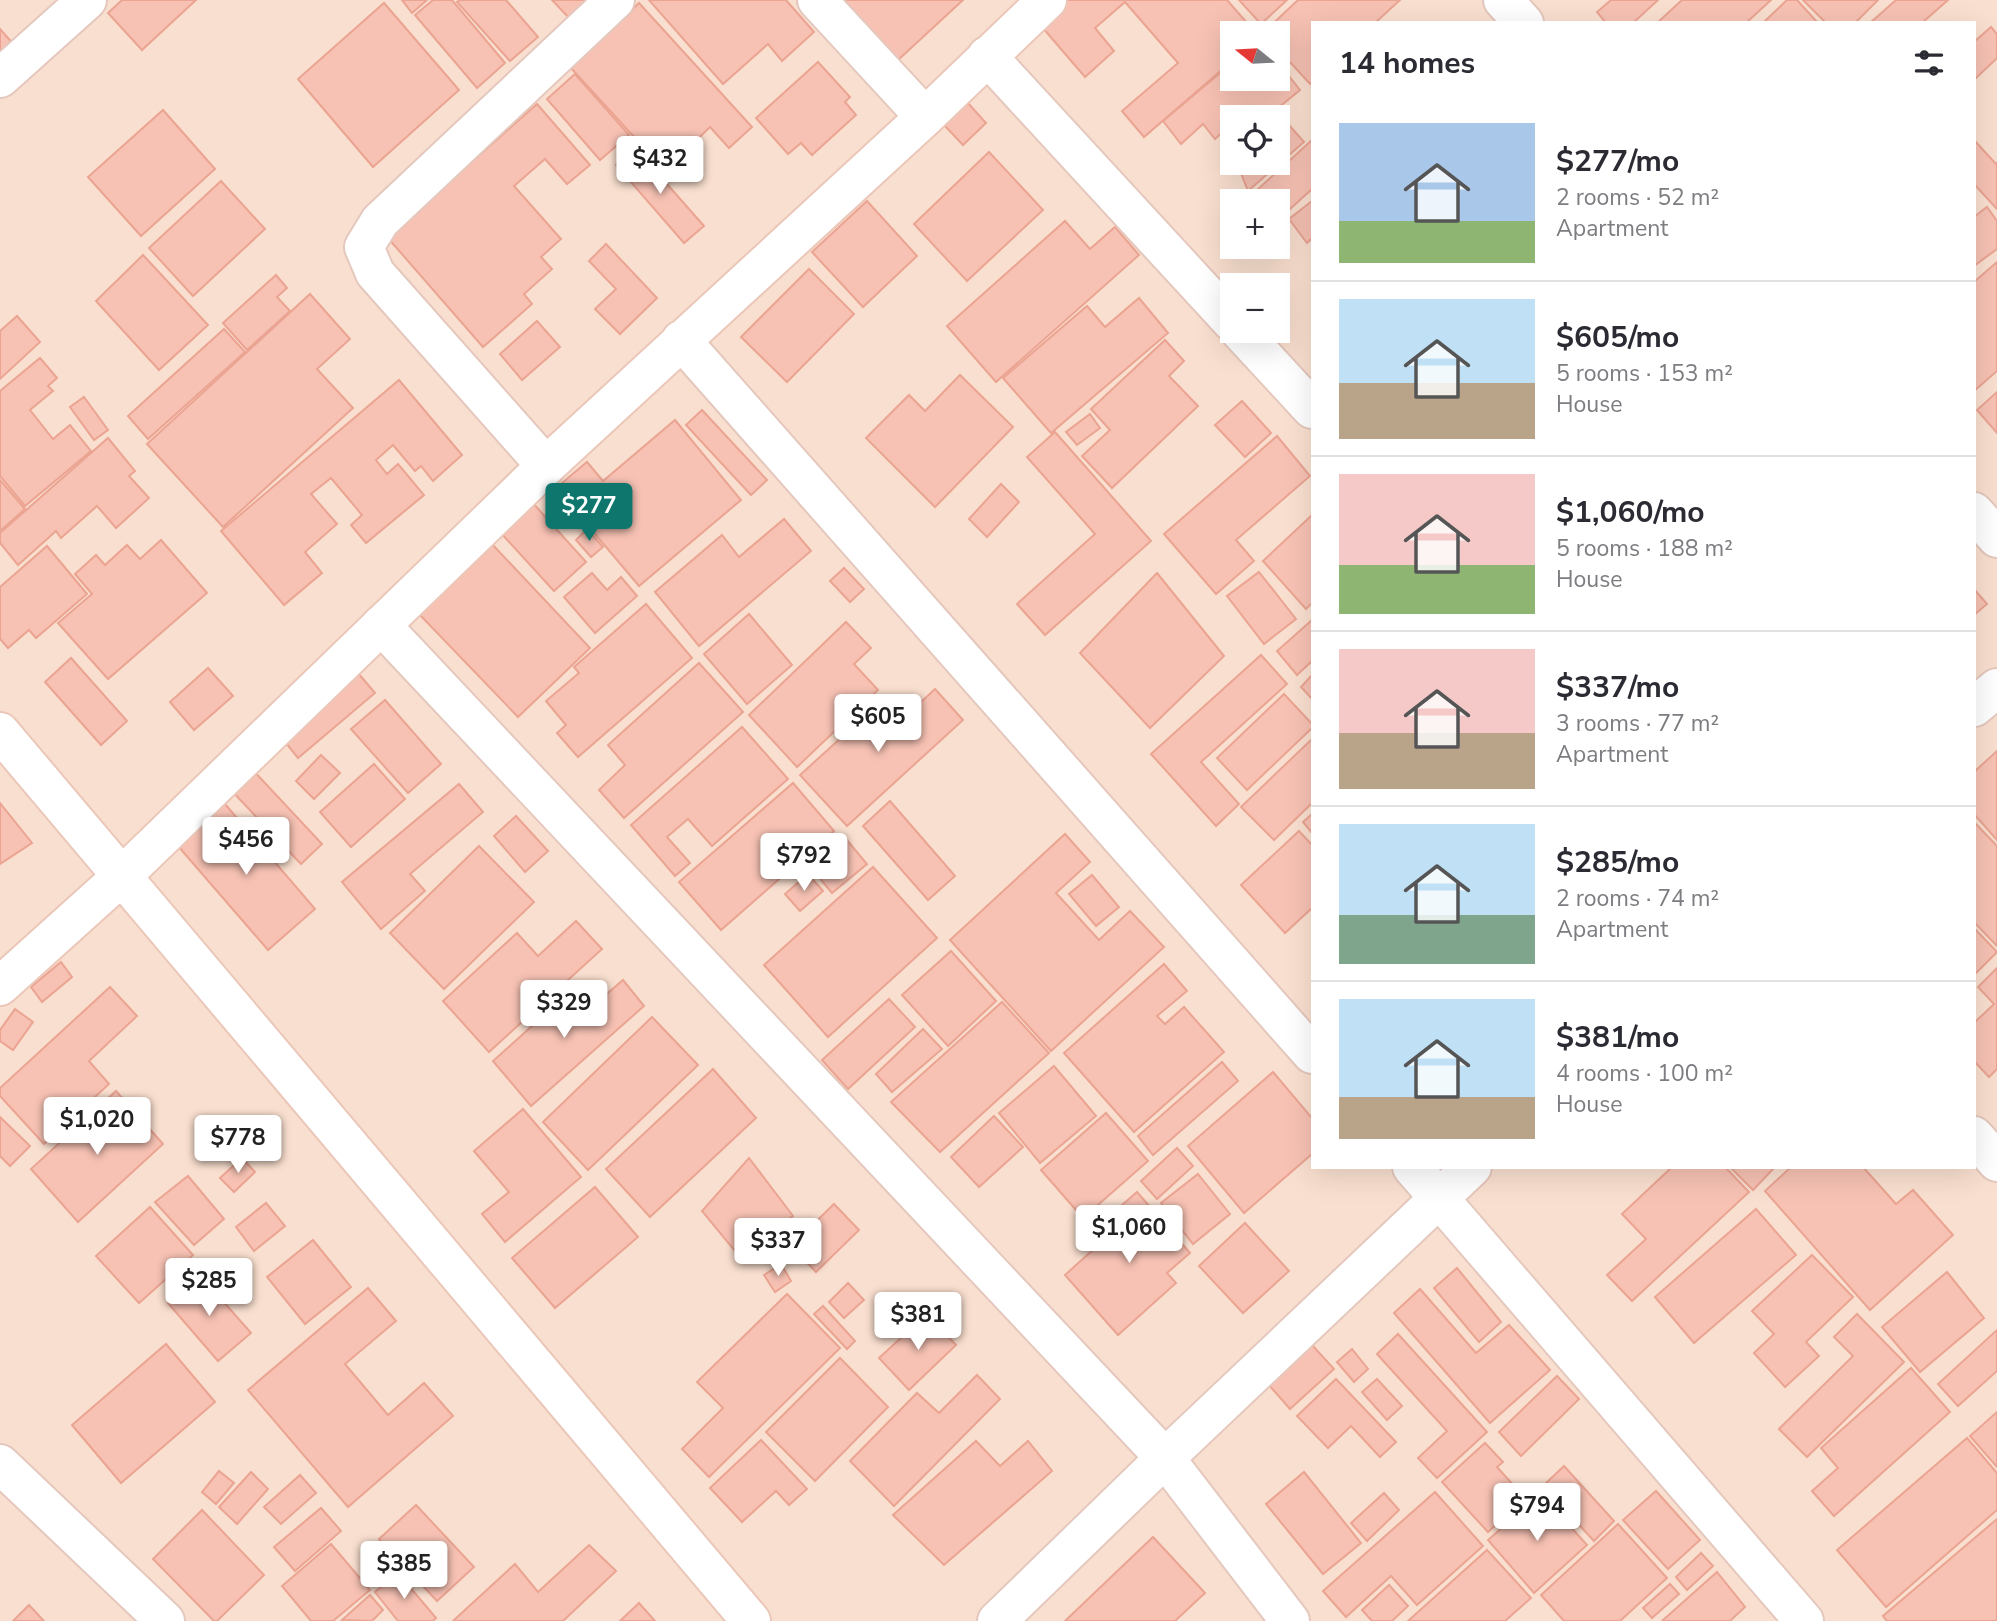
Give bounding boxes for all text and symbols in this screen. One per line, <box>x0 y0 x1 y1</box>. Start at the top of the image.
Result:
north arrow <box>1220 21 1290 91</box>
map controls <box>1220 21 1290 343</box>
text: 14 homes <box>1339 43 1475 84</box>
icon: filters <box>1910 44 1948 82</box>
button: locate <box>1220 105 1290 175</box>
pin: $432 <box>619 136 701 196</box>
text: $277/mo <box>1556 141 1679 182</box>
text: $432 <box>632 143 688 174</box>
icon: home <box>1395 151 1479 235</box>
text: 2 rooms · 52 m² <box>1556 182 1719 213</box>
button: + <box>1220 189 1290 259</box>
text: Apartment <box>1556 213 1668 244</box>
button: − <box>1220 273 1290 343</box>
text: $605/mo <box>1556 317 1679 358</box>
icon: home <box>1395 327 1479 411</box>
text: 5 rooms · 153 m² <box>1556 358 1733 389</box>
text: House <box>1556 389 1623 420</box>
pin: $277 <box>548 484 630 543</box>
text: $277 <box>561 490 617 521</box>
text: $1,060/mo <box>1556 492 1705 533</box>
icon: home <box>1395 502 1479 586</box>
text: 5 rooms · 188 m² <box>1556 533 1733 564</box>
text: House <box>1556 564 1623 595</box>
text: $337/mo <box>1556 667 1679 708</box>
icon: home <box>1395 677 1479 761</box>
pin: $605 <box>837 694 919 754</box>
text: $605 <box>850 701 906 732</box>
text: 3 rooms · 77 m² <box>1556 708 1719 739</box>
text: Apartment <box>1556 739 1668 770</box>
pin: $456 <box>205 818 287 877</box>
text: $456 <box>218 824 274 855</box>
pin: $792 <box>763 834 845 893</box>
text: $792 <box>776 840 832 871</box>
text: $285/mo <box>1556 842 1679 883</box>
icon: home <box>1395 852 1479 936</box>
text: 2 rooms · 74 m² <box>1556 883 1719 914</box>
text: Apartment <box>1556 914 1668 945</box>
pin: $329 <box>523 981 605 1040</box>
text: $329 <box>536 987 592 1018</box>
text: $381/mo <box>1556 1017 1679 1058</box>
icon: home <box>1395 1027 1479 1111</box>
text: 4 rooms · 100 m² <box>1556 1058 1733 1089</box>
text: House <box>1556 1089 1623 1120</box>
pin: $1,020 <box>40 1098 154 1157</box>
text: $1,020 <box>60 1104 134 1135</box>
pin: $778 <box>197 1116 279 1175</box>
text: $778 <box>210 1122 266 1153</box>
pin: $1,060 <box>1072 1206 1186 1265</box>
text: $1,060 <box>1092 1212 1166 1243</box>
pin: $337 <box>737 1218 819 1278</box>
text: $337 <box>750 1225 806 1256</box>
pin: $285 <box>168 1258 250 1318</box>
text: $285 <box>181 1265 237 1296</box>
pin: $381 <box>877 1292 959 1352</box>
text: $381 <box>890 1299 946 1330</box>
pin: $794 <box>1496 1484 1578 1543</box>
text: $794 <box>1509 1490 1565 1521</box>
pin: $385 <box>363 1542 445 1601</box>
text: $385 <box>376 1548 432 1579</box>

